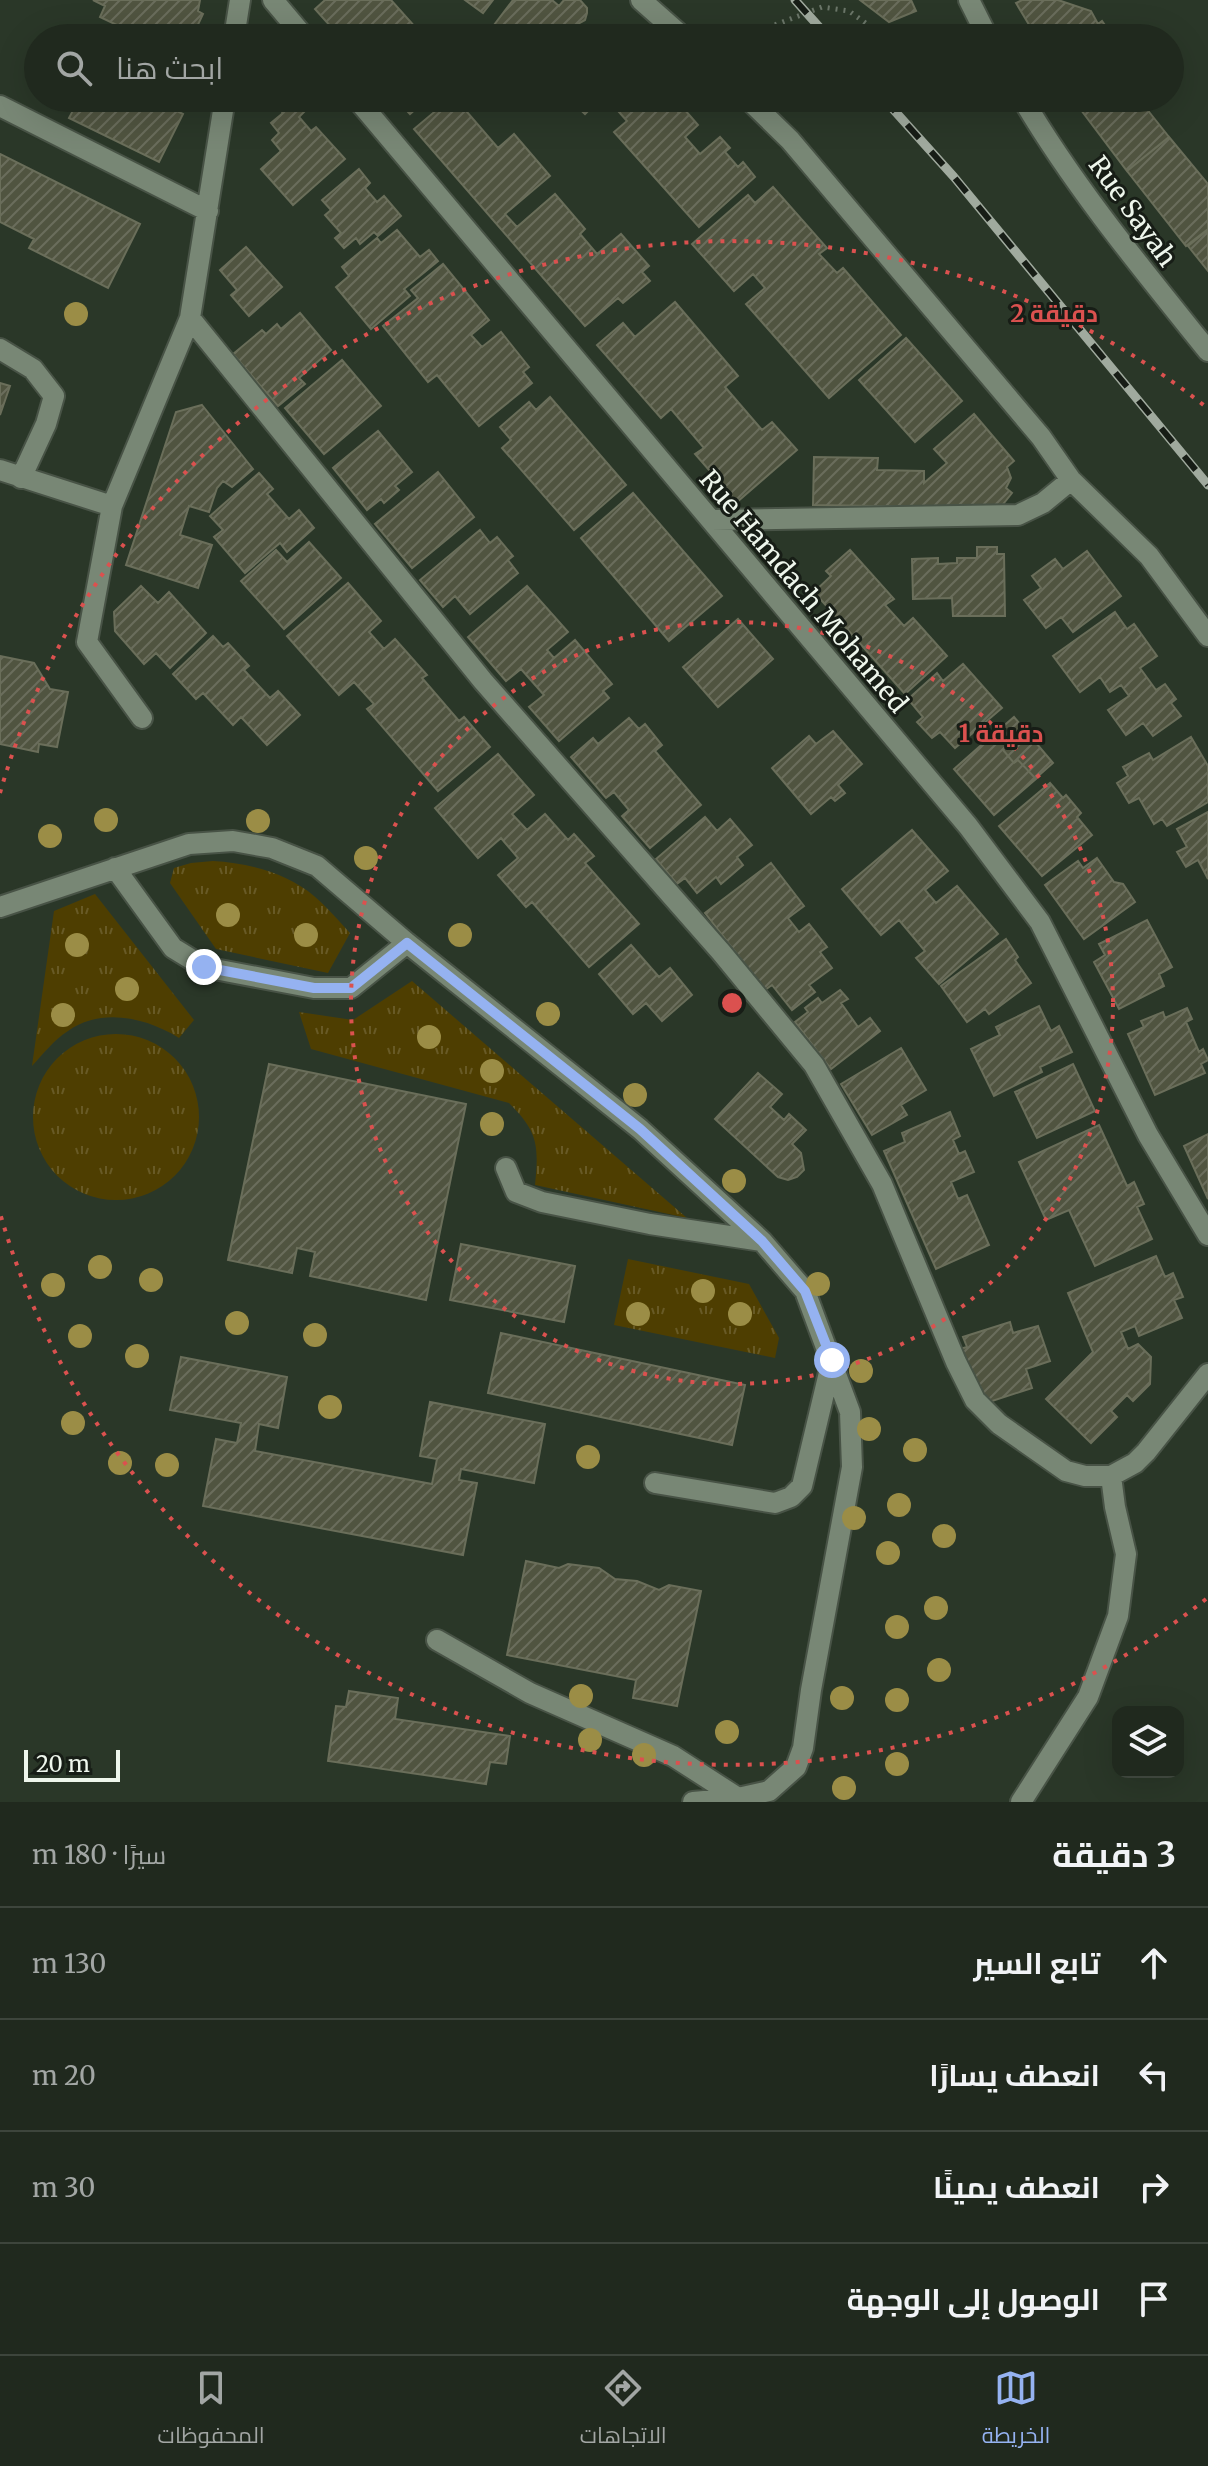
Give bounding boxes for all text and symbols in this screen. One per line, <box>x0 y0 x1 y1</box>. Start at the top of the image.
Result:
search box <box>24 24 1184 112</box>
icon: search <box>52 46 96 90</box>
text: ابحث هنا <box>116 49 223 87</box>
street label: Rue Sayah <box>1082 149 1184 273</box>
text: 2 دقيقة <box>1010 298 1098 329</box>
street label: Rue Hamdach Mohamed <box>693 463 915 719</box>
text: 1 دقيقة <box>959 718 1043 749</box>
route end <box>186 949 222 985</box>
centre of rings <box>718 989 746 1017</box>
route start <box>814 1342 850 1378</box>
map controls <box>1112 1706 1184 1778</box>
button: layers <box>1112 1706 1184 1778</box>
scale bar <box>24 1746 120 1782</box>
text: 20 m <box>36 1750 90 1778</box>
text: 3 دقيقة <box>1052 1834 1176 1876</box>
text: سيرًا · 180 m <box>32 1838 166 1871</box>
icon: ahead <box>1132 1941 1176 1985</box>
text: تابع السير <box>974 1944 1100 1982</box>
text: 130 m <box>32 1947 106 1980</box>
icon: left <box>1132 2053 1176 2097</box>
text: انعطف يسارًا <box>929 2056 1100 2094</box>
text: 20 m <box>32 2059 96 2092</box>
icon: right <box>1132 2165 1176 2209</box>
text: انعطف يمينًا <box>933 2168 1100 2206</box>
text: 30 m <box>32 2171 95 2204</box>
icon: arrive <box>1132 2277 1176 2321</box>
text: الوصول إلى الوجهة <box>847 2280 1100 2318</box>
tab: المحفوظات <box>158 2366 265 2456</box>
tab: الاتجاهات <box>580 2366 667 2456</box>
tab: الخريطة <box>982 2366 1050 2456</box>

